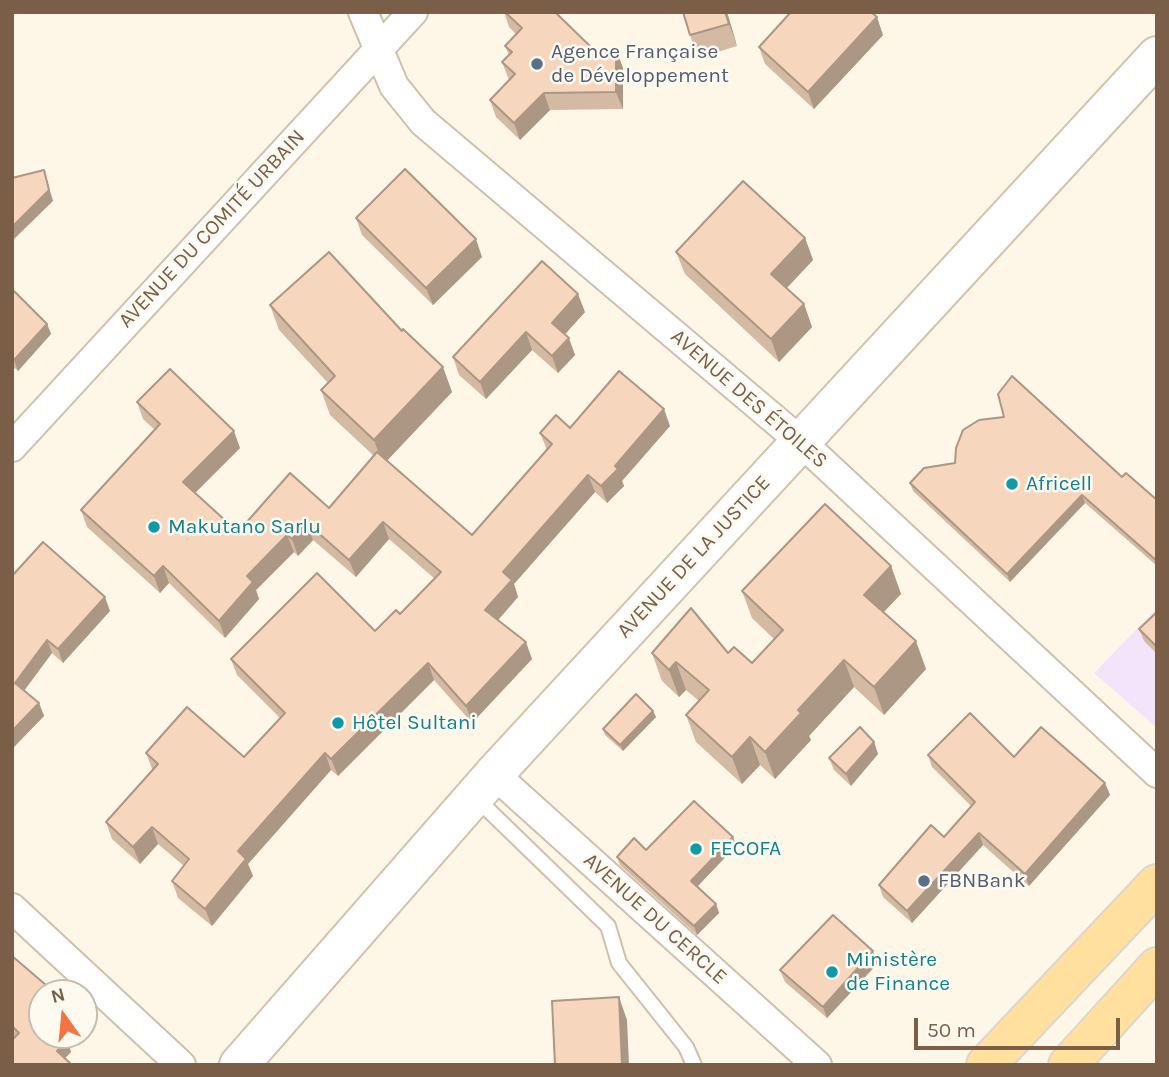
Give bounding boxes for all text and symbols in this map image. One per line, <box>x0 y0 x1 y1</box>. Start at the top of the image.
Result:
place label: Agence Française de Développement <box>551 39 729 89</box>
marker: Agence Française de Développement <box>529 56 545 72</box>
street label: AVENUE DU COMITÉ URBAIN <box>113 125 311 333</box>
street label: AVENUE DES ÉTOILES <box>666 324 832 474</box>
street label: AVENUE DE LA JUSTICE <box>612 470 776 644</box>
place label: Africell <box>1026 471 1092 497</box>
marker: Africell <box>1004 476 1020 492</box>
place label: Makutano Sarlu <box>168 514 321 540</box>
marker: Makutano Sarlu <box>146 519 162 535</box>
place label: Hôtel Sultani <box>352 710 477 736</box>
marker: Hôtel Sultani <box>330 715 346 731</box>
place label: FECOFA <box>710 836 781 862</box>
marker: FECOFA <box>688 841 704 857</box>
street label: AVENUE DU CERCLE <box>578 848 732 990</box>
place label: FBNBank <box>938 868 1026 894</box>
marker: FBNBank <box>916 873 932 889</box>
place label: Ministère de Finance <box>846 947 950 997</box>
marker: Ministère de Finance <box>824 964 840 980</box>
north arrow <box>28 979 98 1049</box>
text: N <box>49 983 68 1008</box>
scale bar <box>917 1004 1124 1048</box>
text: 50 m <box>927 1018 976 1042</box>

